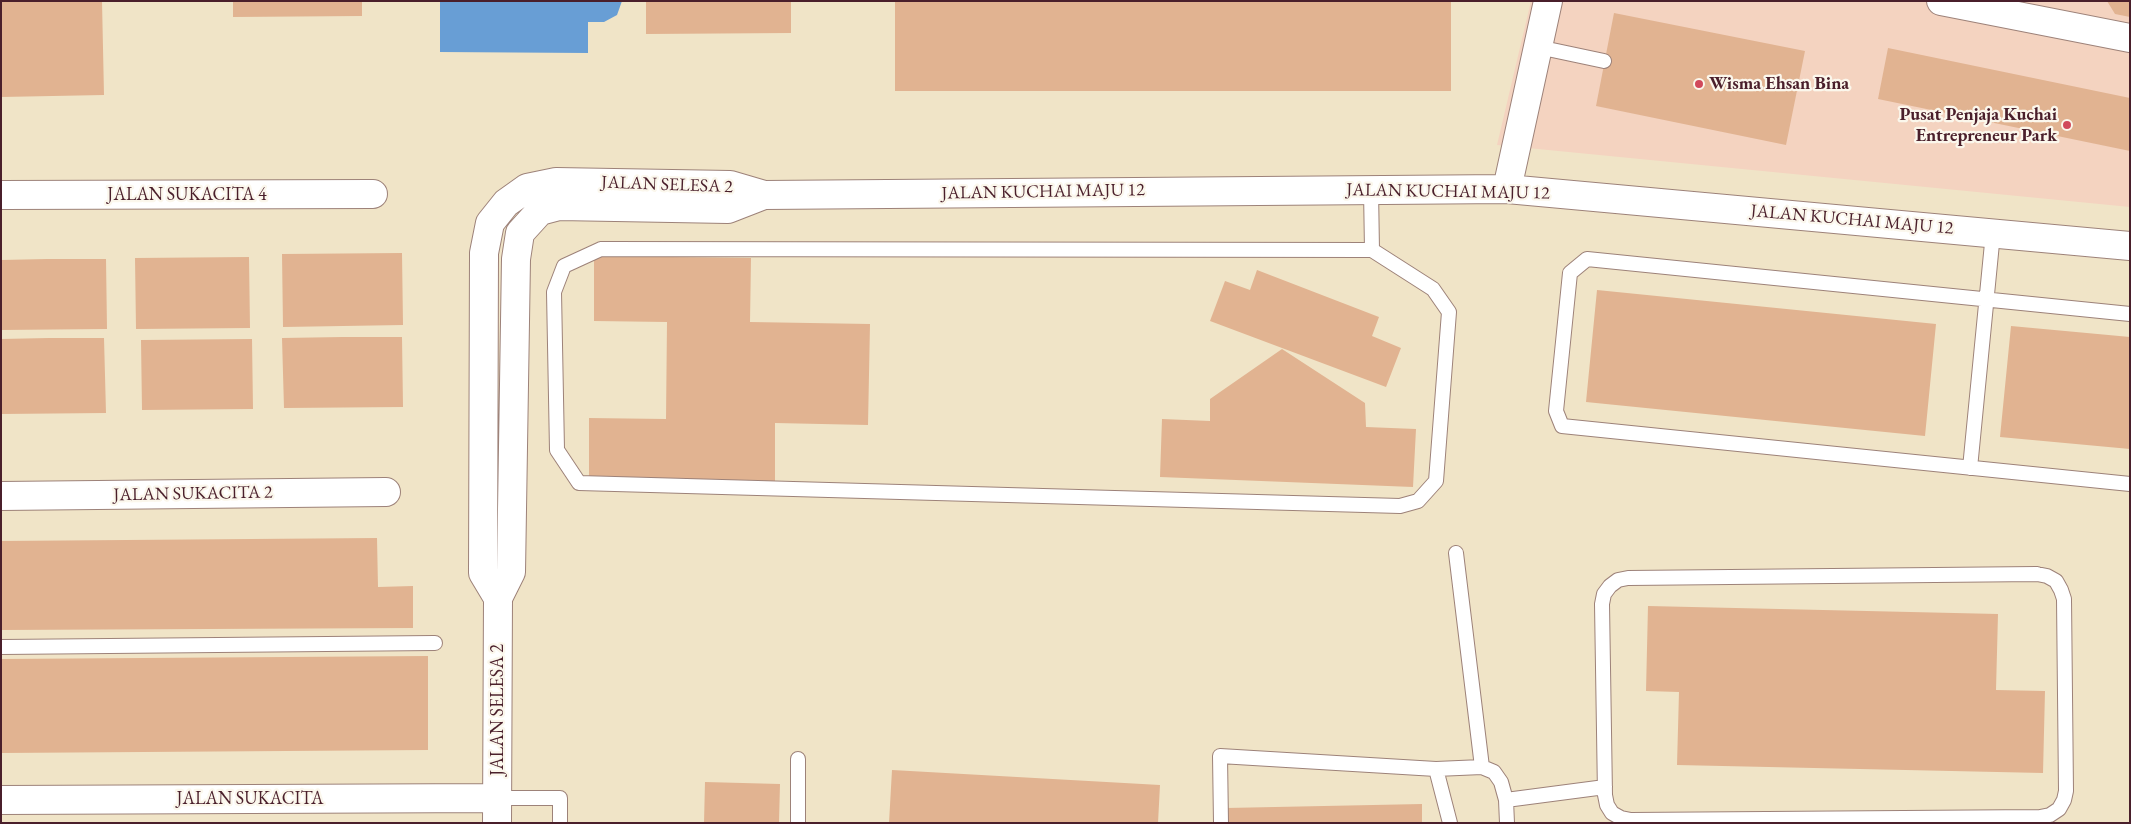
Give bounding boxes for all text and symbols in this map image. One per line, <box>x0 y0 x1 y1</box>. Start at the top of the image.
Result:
place label: Wisma Ehsan Bina <box>1709 73 1849 95</box>
marker: Wisma Ehsan Bina <box>1693 78 1705 90</box>
place label: Pusat Penjaja Kuchai Entrepreneur Park <box>1899 104 2057 146</box>
marker: Pusat Penjaja Kuchai Entrepreneur Park <box>2061 119 2073 131</box>
street label: JALAN SELESA 2 <box>601 172 733 198</box>
street label: JALAN KUCHAI MAJU 12 <box>941 179 1145 205</box>
street label: JALAN KUCHAI MAJU 12 <box>1346 179 1550 205</box>
street label: JALAN SUKACITA 4 <box>107 184 267 206</box>
street label: JALAN KUCHAI MAJU 12 <box>1750 200 1954 240</box>
street label: JALAN SUKACITA 2 <box>113 482 273 506</box>
street label: JALAN SELESA 2 <box>487 644 509 776</box>
street label: JALAN SUKACITA <box>176 788 324 810</box>

